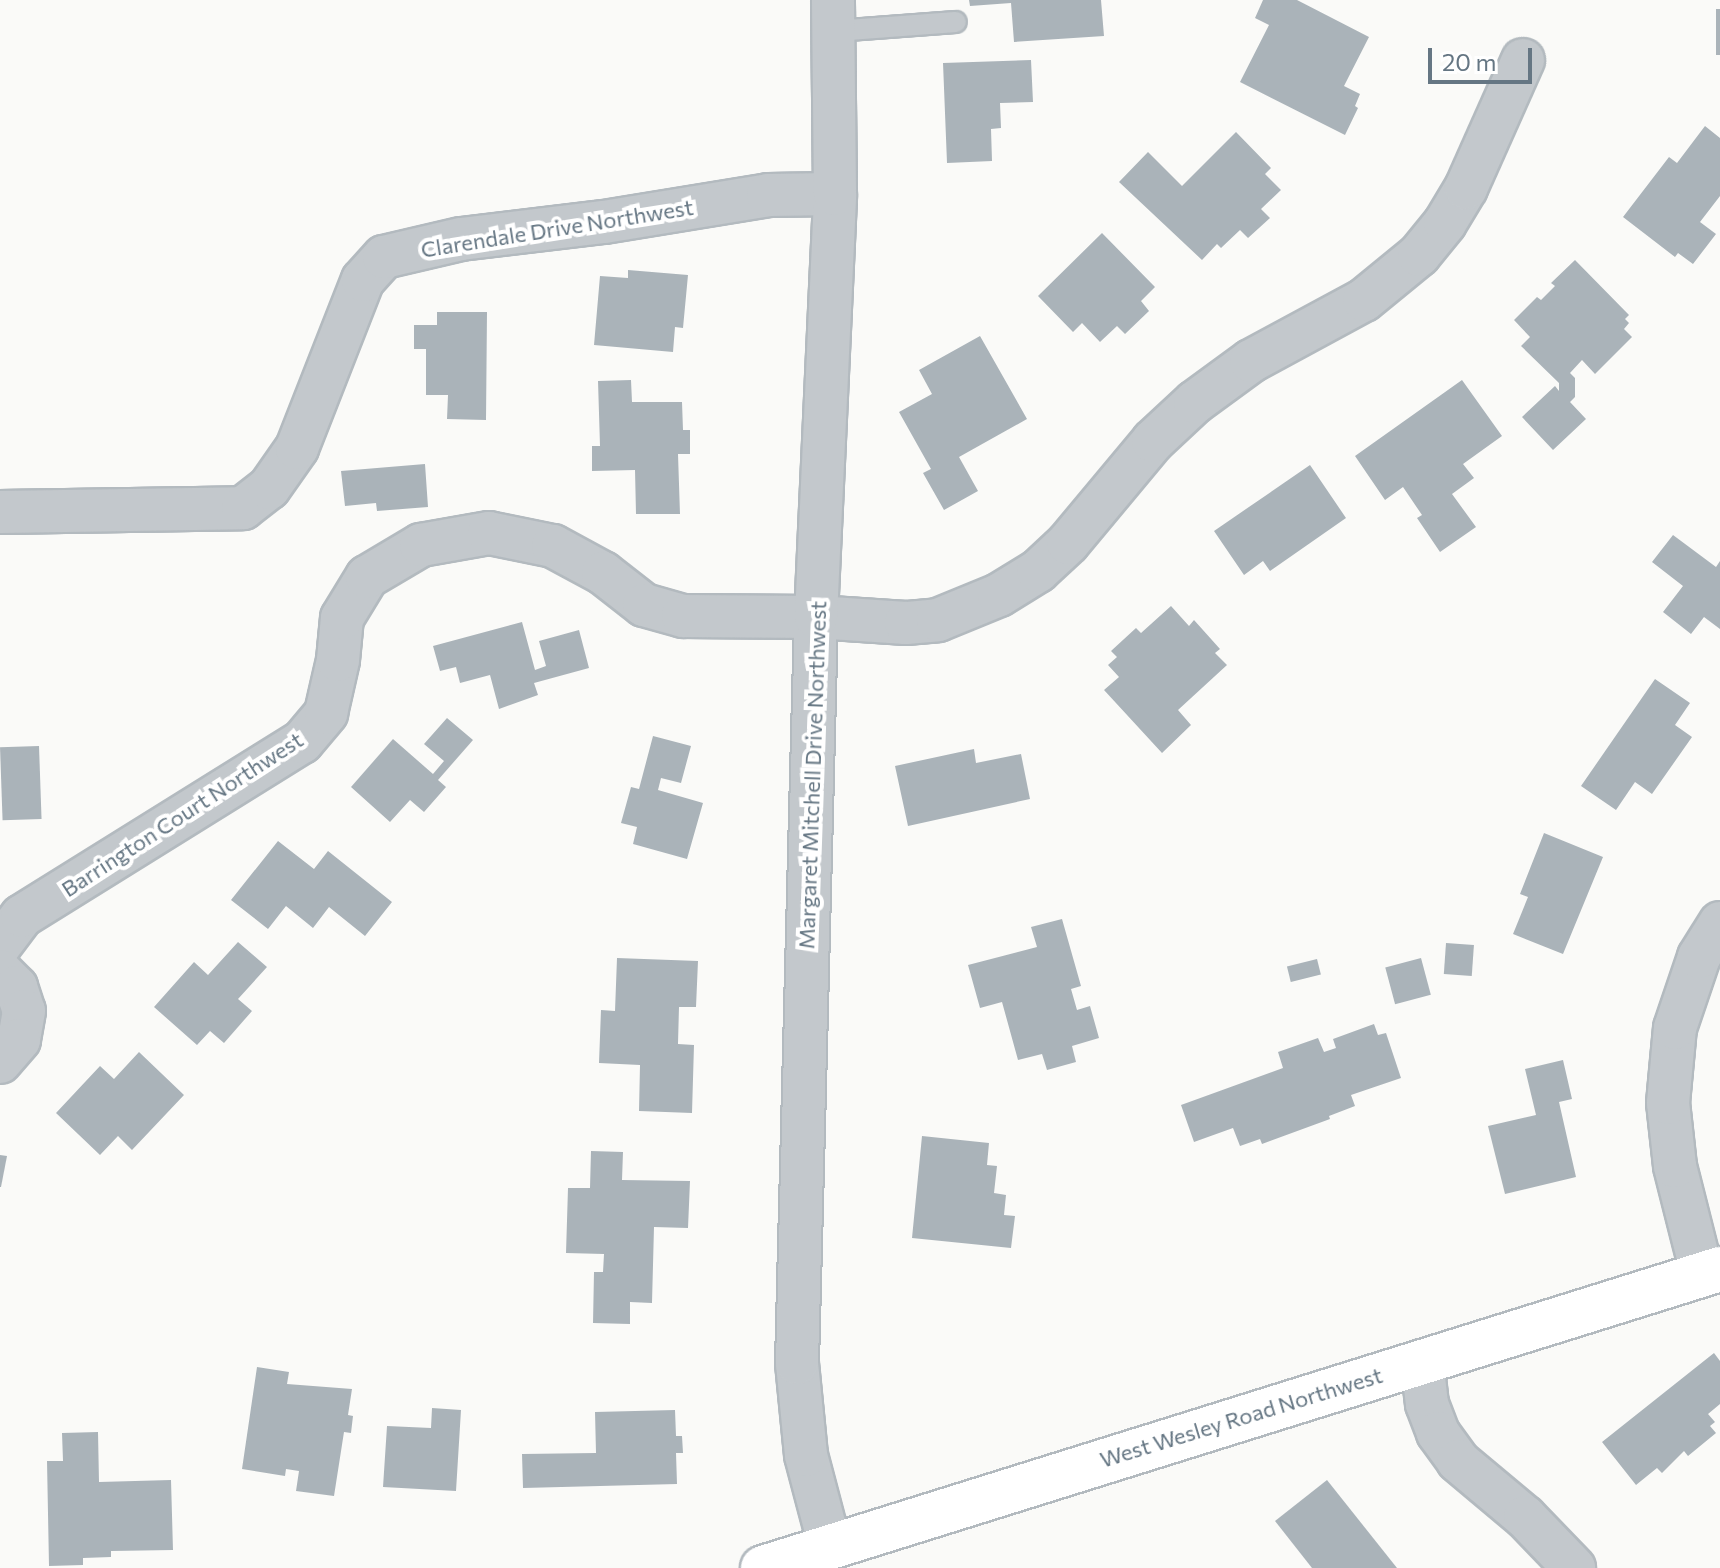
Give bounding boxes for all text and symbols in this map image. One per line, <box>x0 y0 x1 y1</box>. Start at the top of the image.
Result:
scale bar <box>1432 32 1536 82</box>
text: 20 m <box>1442 47 1496 76</box>
street label: Clarendale Drive Northwest <box>419 193 695 263</box>
street label: Margaret Mitchell Drive Northwest <box>793 600 831 950</box>
street label: Barrington Court Northwest <box>56 726 308 902</box>
street label: West Wesley Road Northwest <box>1097 1361 1385 1473</box>

